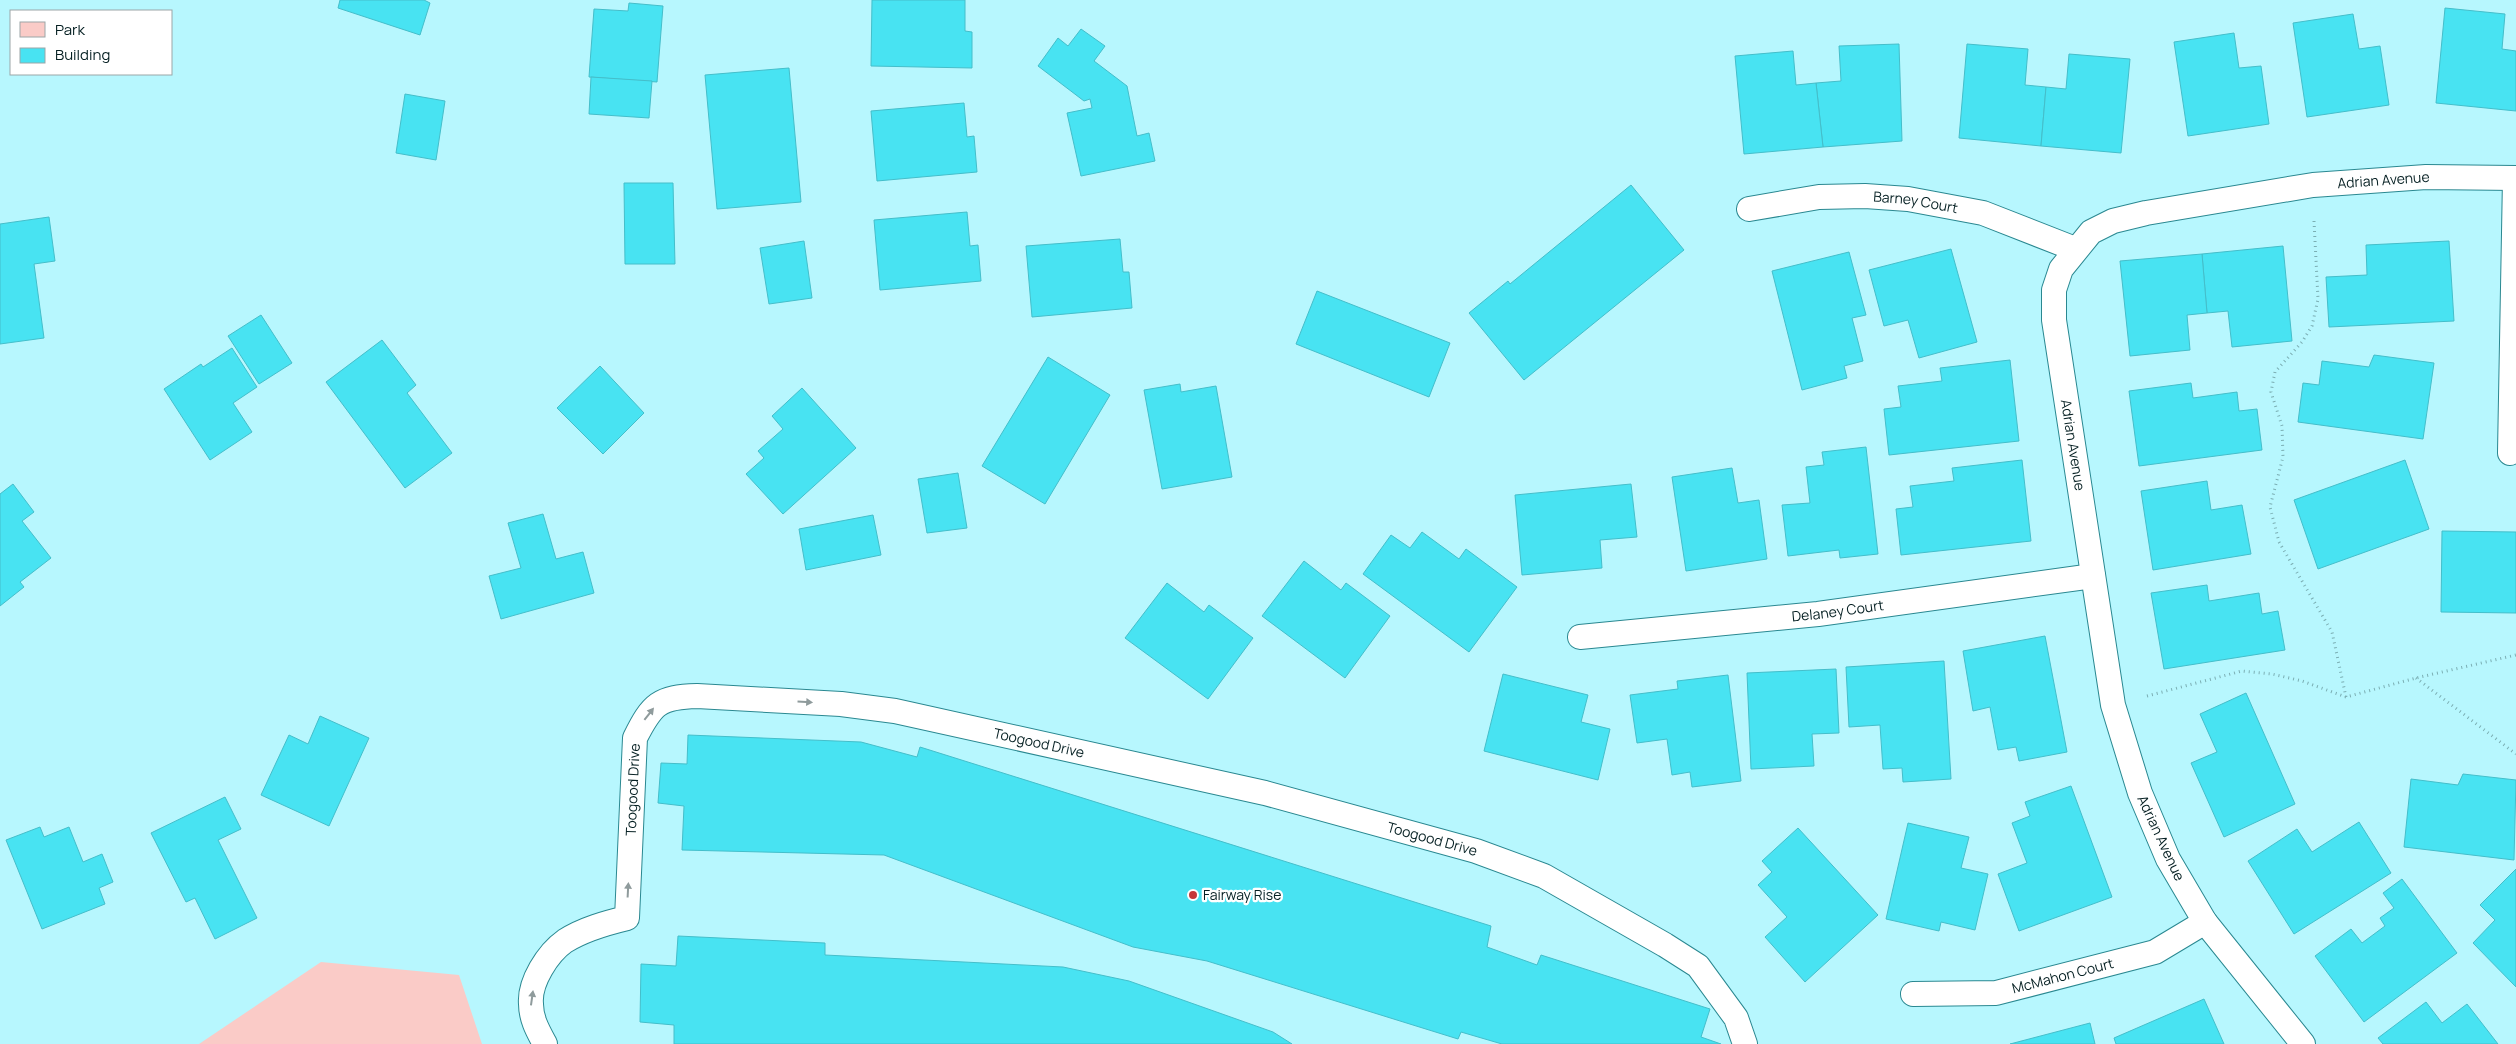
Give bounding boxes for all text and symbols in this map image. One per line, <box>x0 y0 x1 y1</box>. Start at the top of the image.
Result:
legend <box>10 10 172 75</box>
text: Park <box>55 19 85 40</box>
text: Building <box>55 44 110 65</box>
street label: Adrian Avenue <box>2337 167 2430 192</box>
street label: Barney Court <box>1873 187 1960 217</box>
street label: Adrian Avenue <box>2057 398 2090 492</box>
street label: Delaney Court <box>1791 595 1885 625</box>
one-way arrow <box>797 699 813 707</box>
one-way arrow <box>644 708 655 721</box>
street label: Toogood Drive <box>992 723 1086 762</box>
street label: Toogood Drive <box>621 743 644 836</box>
street label: Adrian Avenue <box>2133 792 2190 884</box>
street label: Toogood Drive <box>1385 817 1480 860</box>
one-way arrow <box>625 882 633 898</box>
place label: Fairway Rise <box>1203 885 1281 904</box>
marker: Fairway Rise <box>1187 889 1199 901</box>
street label: McMahon Court <box>2010 953 2116 997</box>
one-way arrow <box>529 990 537 1006</box>

